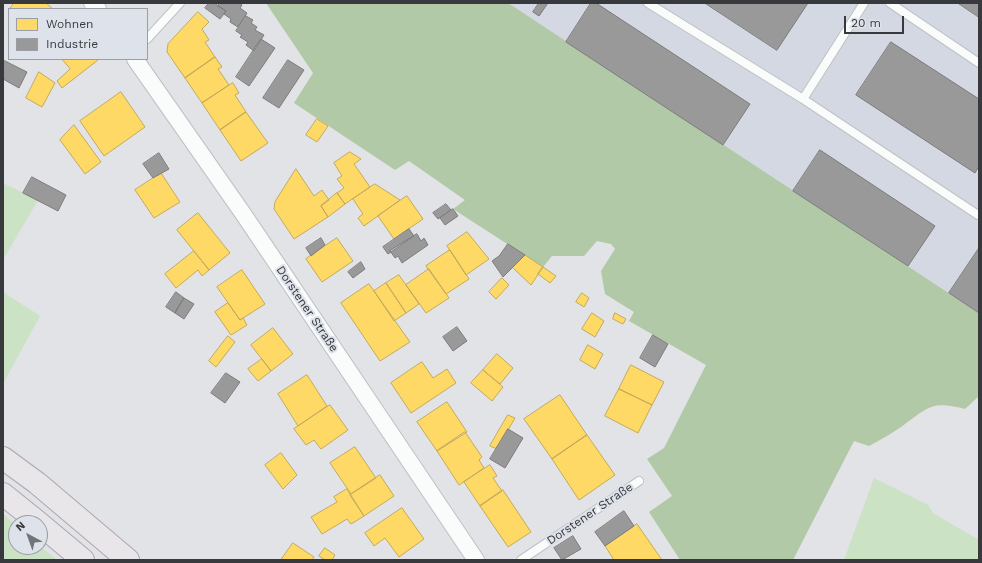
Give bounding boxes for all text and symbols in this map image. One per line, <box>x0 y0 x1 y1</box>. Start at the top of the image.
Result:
legend <box>8 8 148 60</box>
scale bar <box>846 8 906 34</box>
text: 20 m <box>851 16 881 30</box>
text: Wohnen <box>46 17 94 31</box>
text: Industrie <box>46 37 98 51</box>
street label: Dorstener Straße <box>273 263 341 355</box>
street label: Dorstener Straße <box>544 480 636 548</box>
north arrow <box>8 515 48 555</box>
text: N <box>13 519 28 534</box>

